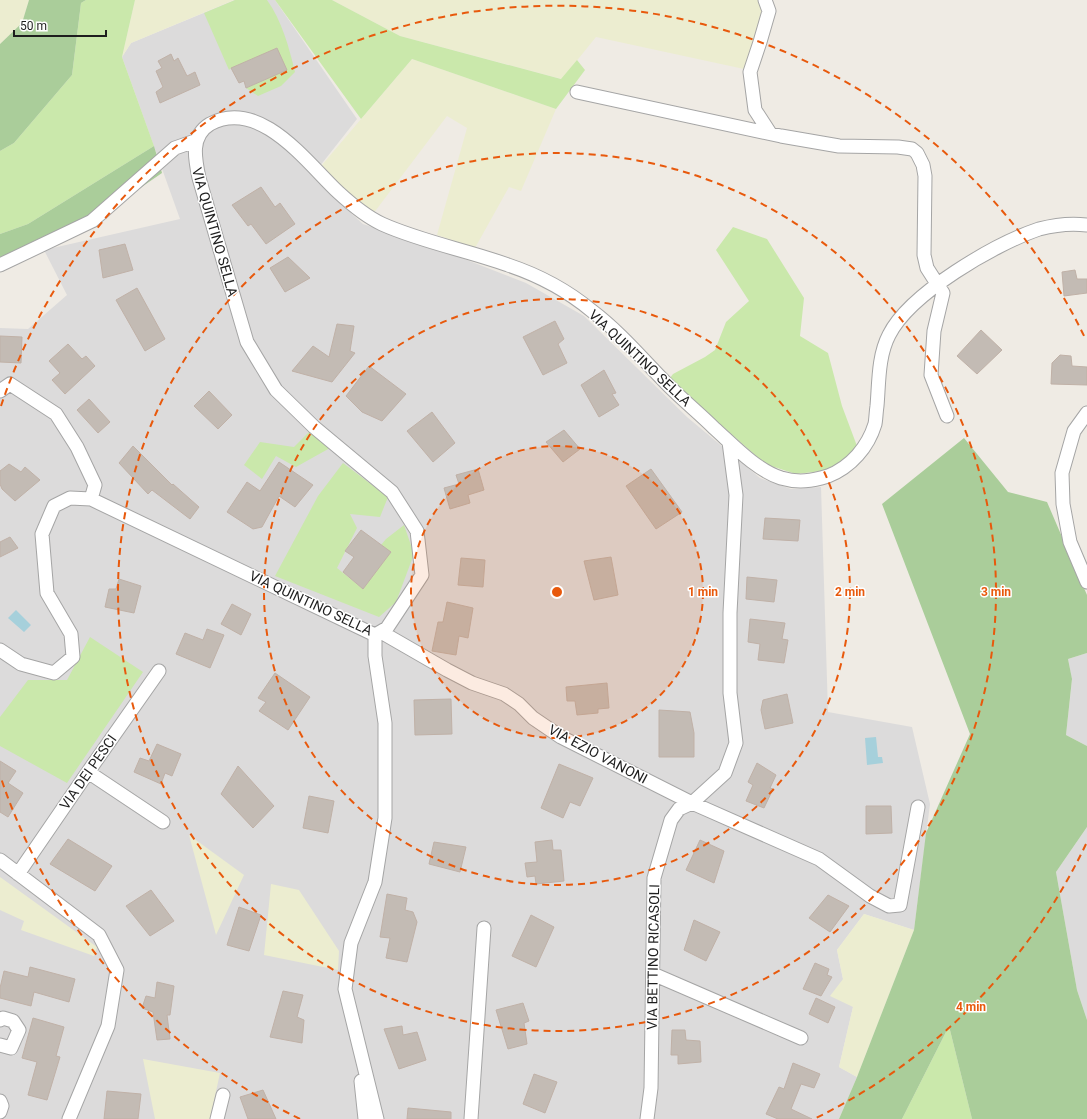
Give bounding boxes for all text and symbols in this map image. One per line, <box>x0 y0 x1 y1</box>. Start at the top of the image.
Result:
scale bar <box>14 12 106 38</box>
text: 50 m <box>20 19 47 33</box>
street label: VIA QUINTINO SELLA <box>189 166 241 298</box>
street label: VIA QUINTINO SELLA <box>586 307 694 409</box>
street label: VIA QUINTINO SELLA <box>247 568 375 638</box>
centre of rings <box>550 585 564 599</box>
text: 1 min <box>688 585 718 599</box>
text: 2 min <box>835 585 865 599</box>
text: 3 min <box>981 585 1011 599</box>
street label: VIA EZIO VANONI <box>546 721 650 787</box>
street label: VIA DEI PESCI <box>56 731 120 813</box>
street label: VIA BETTINO RICASOLI <box>644 884 662 1030</box>
text: 4 min <box>956 1000 986 1014</box>

